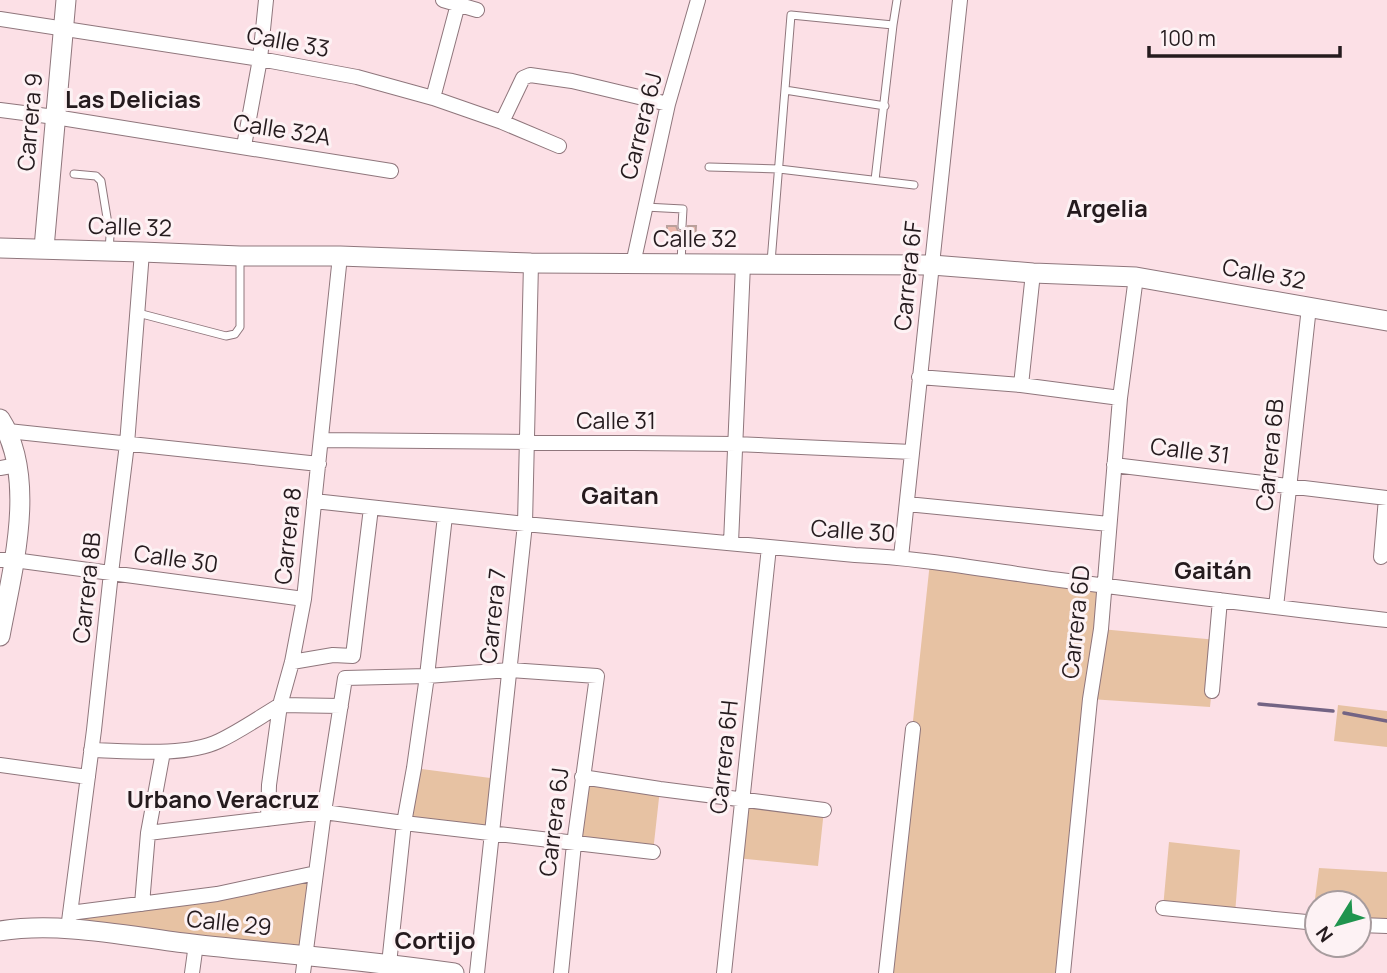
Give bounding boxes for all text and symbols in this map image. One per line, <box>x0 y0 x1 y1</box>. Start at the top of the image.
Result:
scale bar <box>1149 14 1340 58</box>
street label: Calle 33 <box>244 18 332 64</box>
text: 100 m <box>1160 24 1216 52</box>
street label: Carrera 6J <box>611 69 669 183</box>
street label: Carrera 9 <box>9 71 49 172</box>
district label: Las Delicias <box>65 82 201 115</box>
street label: Calle 32A <box>231 106 333 153</box>
district label: Argelia <box>1066 191 1148 224</box>
street label: Calle 32 <box>88 209 172 243</box>
street label: Carrera 6F <box>885 219 929 332</box>
street label: Calle 32 <box>653 222 737 254</box>
street label: Calle 32 <box>1220 250 1308 296</box>
street label: Carrera 6B <box>1247 397 1291 513</box>
street label: Calle 31 <box>576 404 656 436</box>
street label: Calle 31 <box>1149 429 1232 471</box>
district label: Gaitan <box>581 478 659 511</box>
street label: Carrera 8 <box>266 486 308 586</box>
street label: Calle 30 <box>810 511 896 549</box>
street label: Carrera 8B <box>64 531 108 645</box>
street label: Calle 30 <box>132 536 220 580</box>
district label: Gaitán <box>1174 553 1252 586</box>
street label: Carrera 6D <box>1053 564 1097 680</box>
street label: Carrera 7 <box>471 567 513 665</box>
street label: Carrera 6H <box>701 698 745 815</box>
street label: Carrera 6J <box>530 766 576 878</box>
district label: Urbano Veracruz <box>127 782 319 815</box>
north arrow <box>1303 889 1373 959</box>
street label: Calle 29 <box>185 902 273 942</box>
text: N <box>1310 921 1339 948</box>
district label: Cortijo <box>394 923 476 956</box>

